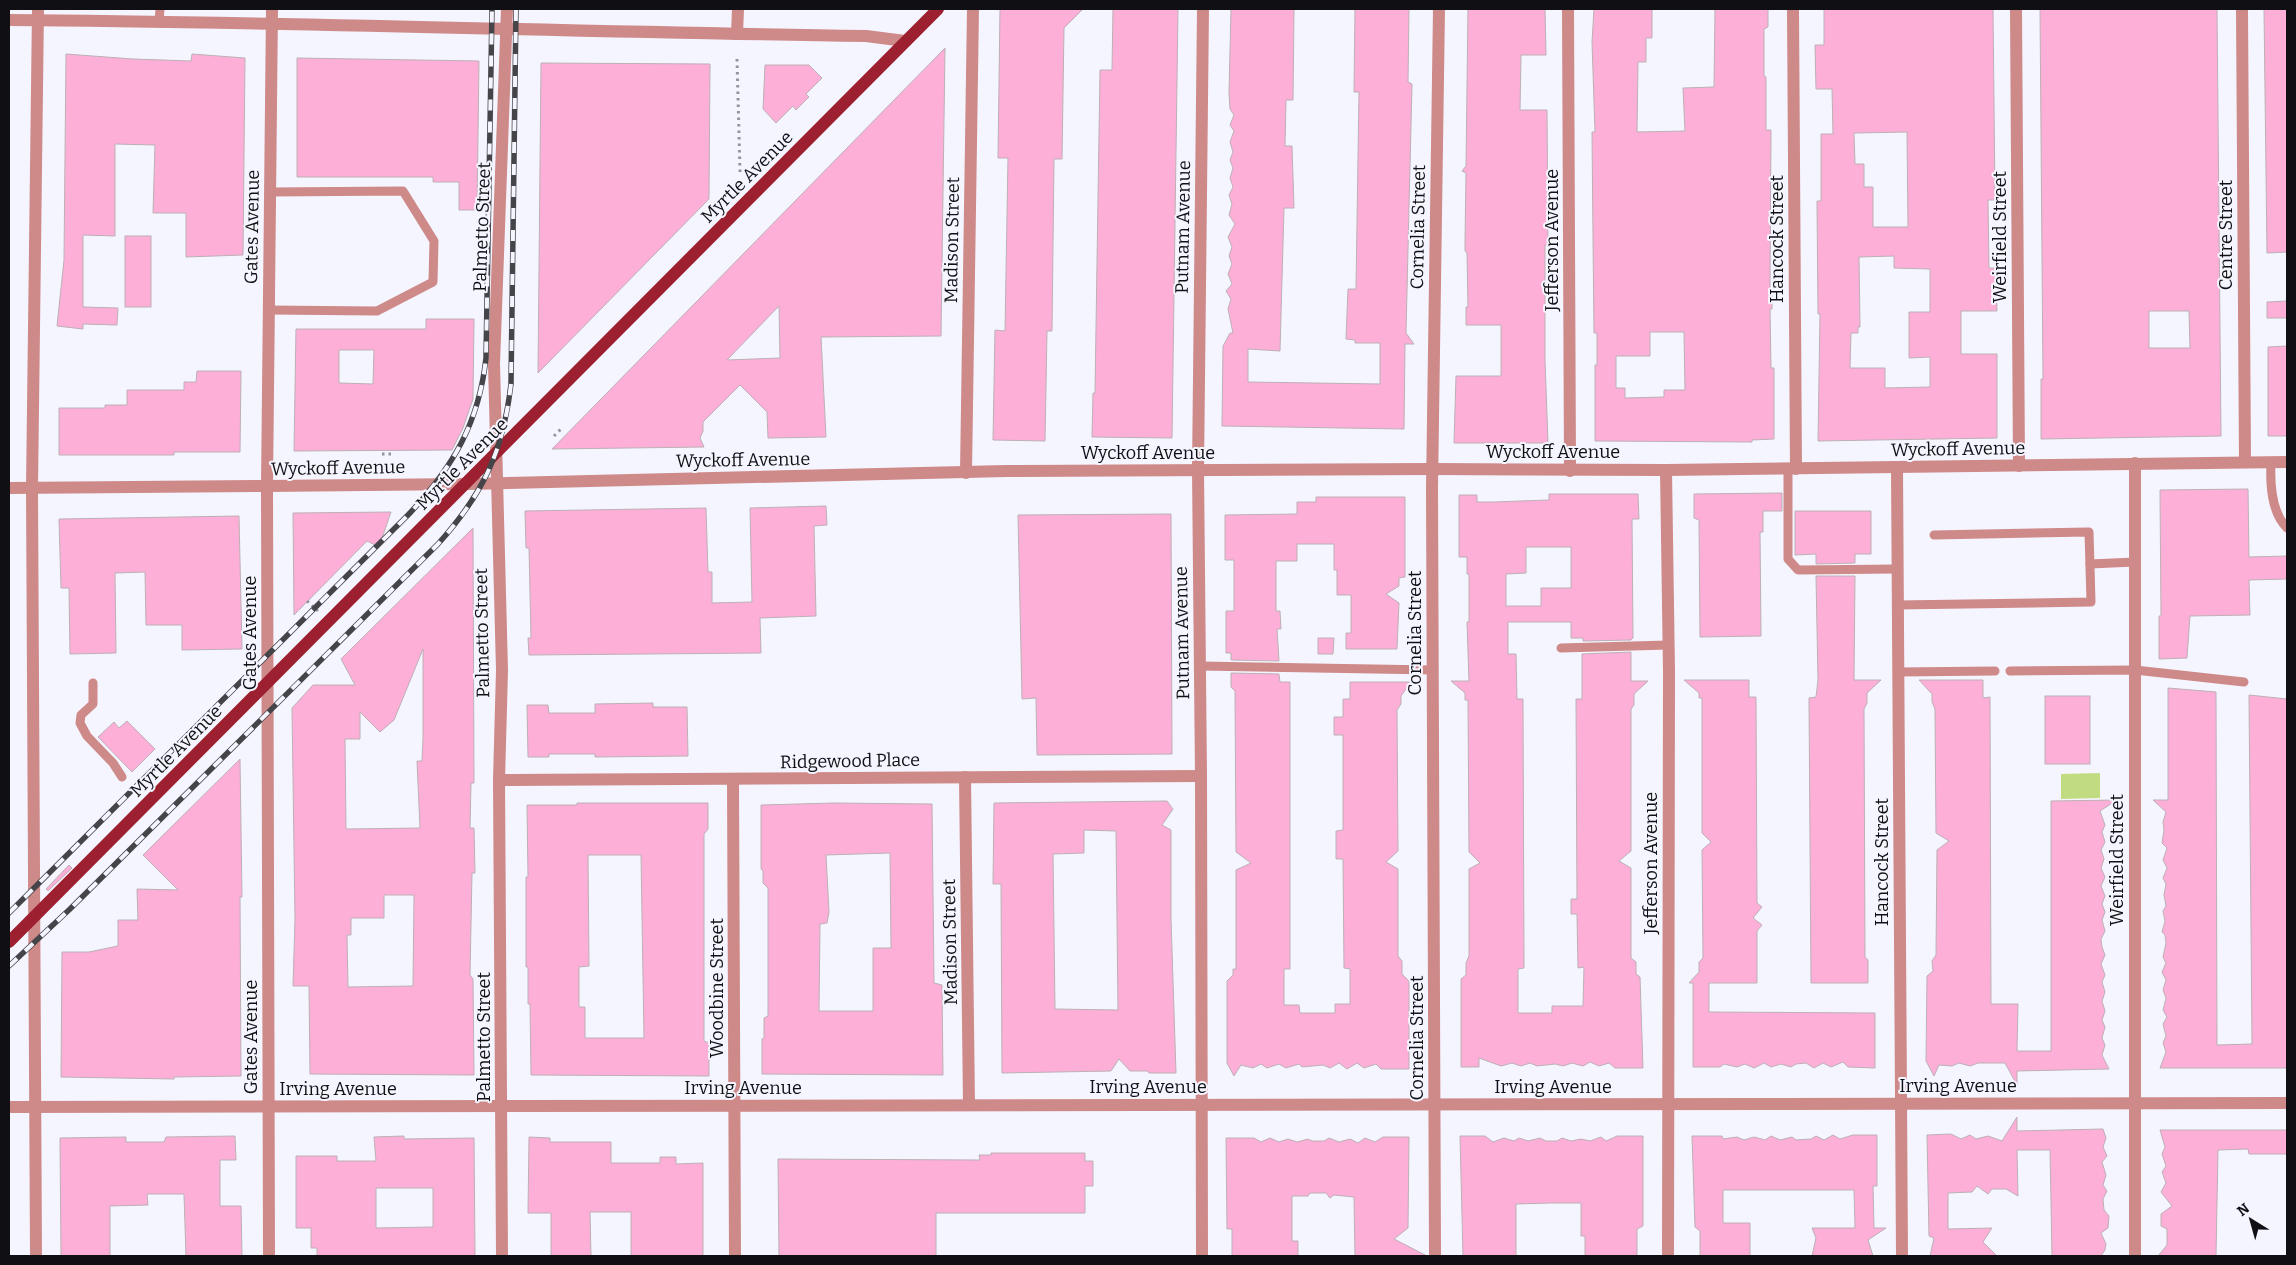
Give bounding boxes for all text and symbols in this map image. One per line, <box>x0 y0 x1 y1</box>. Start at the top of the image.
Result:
street label: Myrtle Avenue <box>696 126 798 228</box>
street label: Putnam Avenue <box>1171 160 1195 294</box>
street label: Palmetto Street <box>469 161 495 292</box>
street label: Cornelia Street <box>1406 164 1430 290</box>
street label: Jefferson Avenue <box>1541 169 1563 312</box>
street label: Gates Avenue <box>240 170 264 284</box>
street label: Weirfield Street <box>1989 171 2011 303</box>
street label: Hancock Street <box>1766 174 1788 303</box>
street label: Madison Street <box>940 176 964 303</box>
street label: Centre Street <box>2215 179 2237 290</box>
street label: Myrtle Avenue <box>411 413 513 515</box>
street label: Wyckoff Avenue <box>1891 437 2025 461</box>
street label: Wyckoff Avenue <box>1486 441 1620 463</box>
street label: Wyckoff Avenue <box>1081 442 1215 464</box>
street label: Wyckoff Avenue <box>676 448 810 472</box>
street label: Wyckoff Avenue <box>271 456 405 480</box>
street label: Putnam Avenue <box>1170 566 1194 700</box>
street label: Palmetto Street <box>470 567 494 698</box>
street label: Cornelia Street <box>1404 570 1426 696</box>
street label: Gates Avenue <box>239 576 261 690</box>
street label: Myrtle Avenue <box>125 700 227 802</box>
street label: Ridgewood Place <box>780 749 920 773</box>
street label: Jefferson Avenue <box>1640 792 1662 935</box>
street label: Weirfield Street <box>2106 794 2128 926</box>
street label: Hancock Street <box>1871 797 1893 926</box>
street label: Madison Street <box>938 878 962 1005</box>
street label: Woodbine Street <box>706 918 728 1058</box>
street label: Palmetto Street <box>473 972 495 1102</box>
street label: Cornelia Street <box>1406 975 1428 1101</box>
street label: Gates Avenue <box>240 980 262 1094</box>
street label: Irving Avenue <box>1899 1075 2017 1097</box>
street label: Irving Avenue <box>1089 1076 1207 1098</box>
street label: Irving Avenue <box>1494 1076 1612 1098</box>
street label: Irving Avenue <box>684 1077 802 1099</box>
street label: Irving Avenue <box>279 1078 397 1100</box>
north arrow <box>2226 1195 2276 1245</box>
text: N <box>2234 1200 2253 1220</box>

